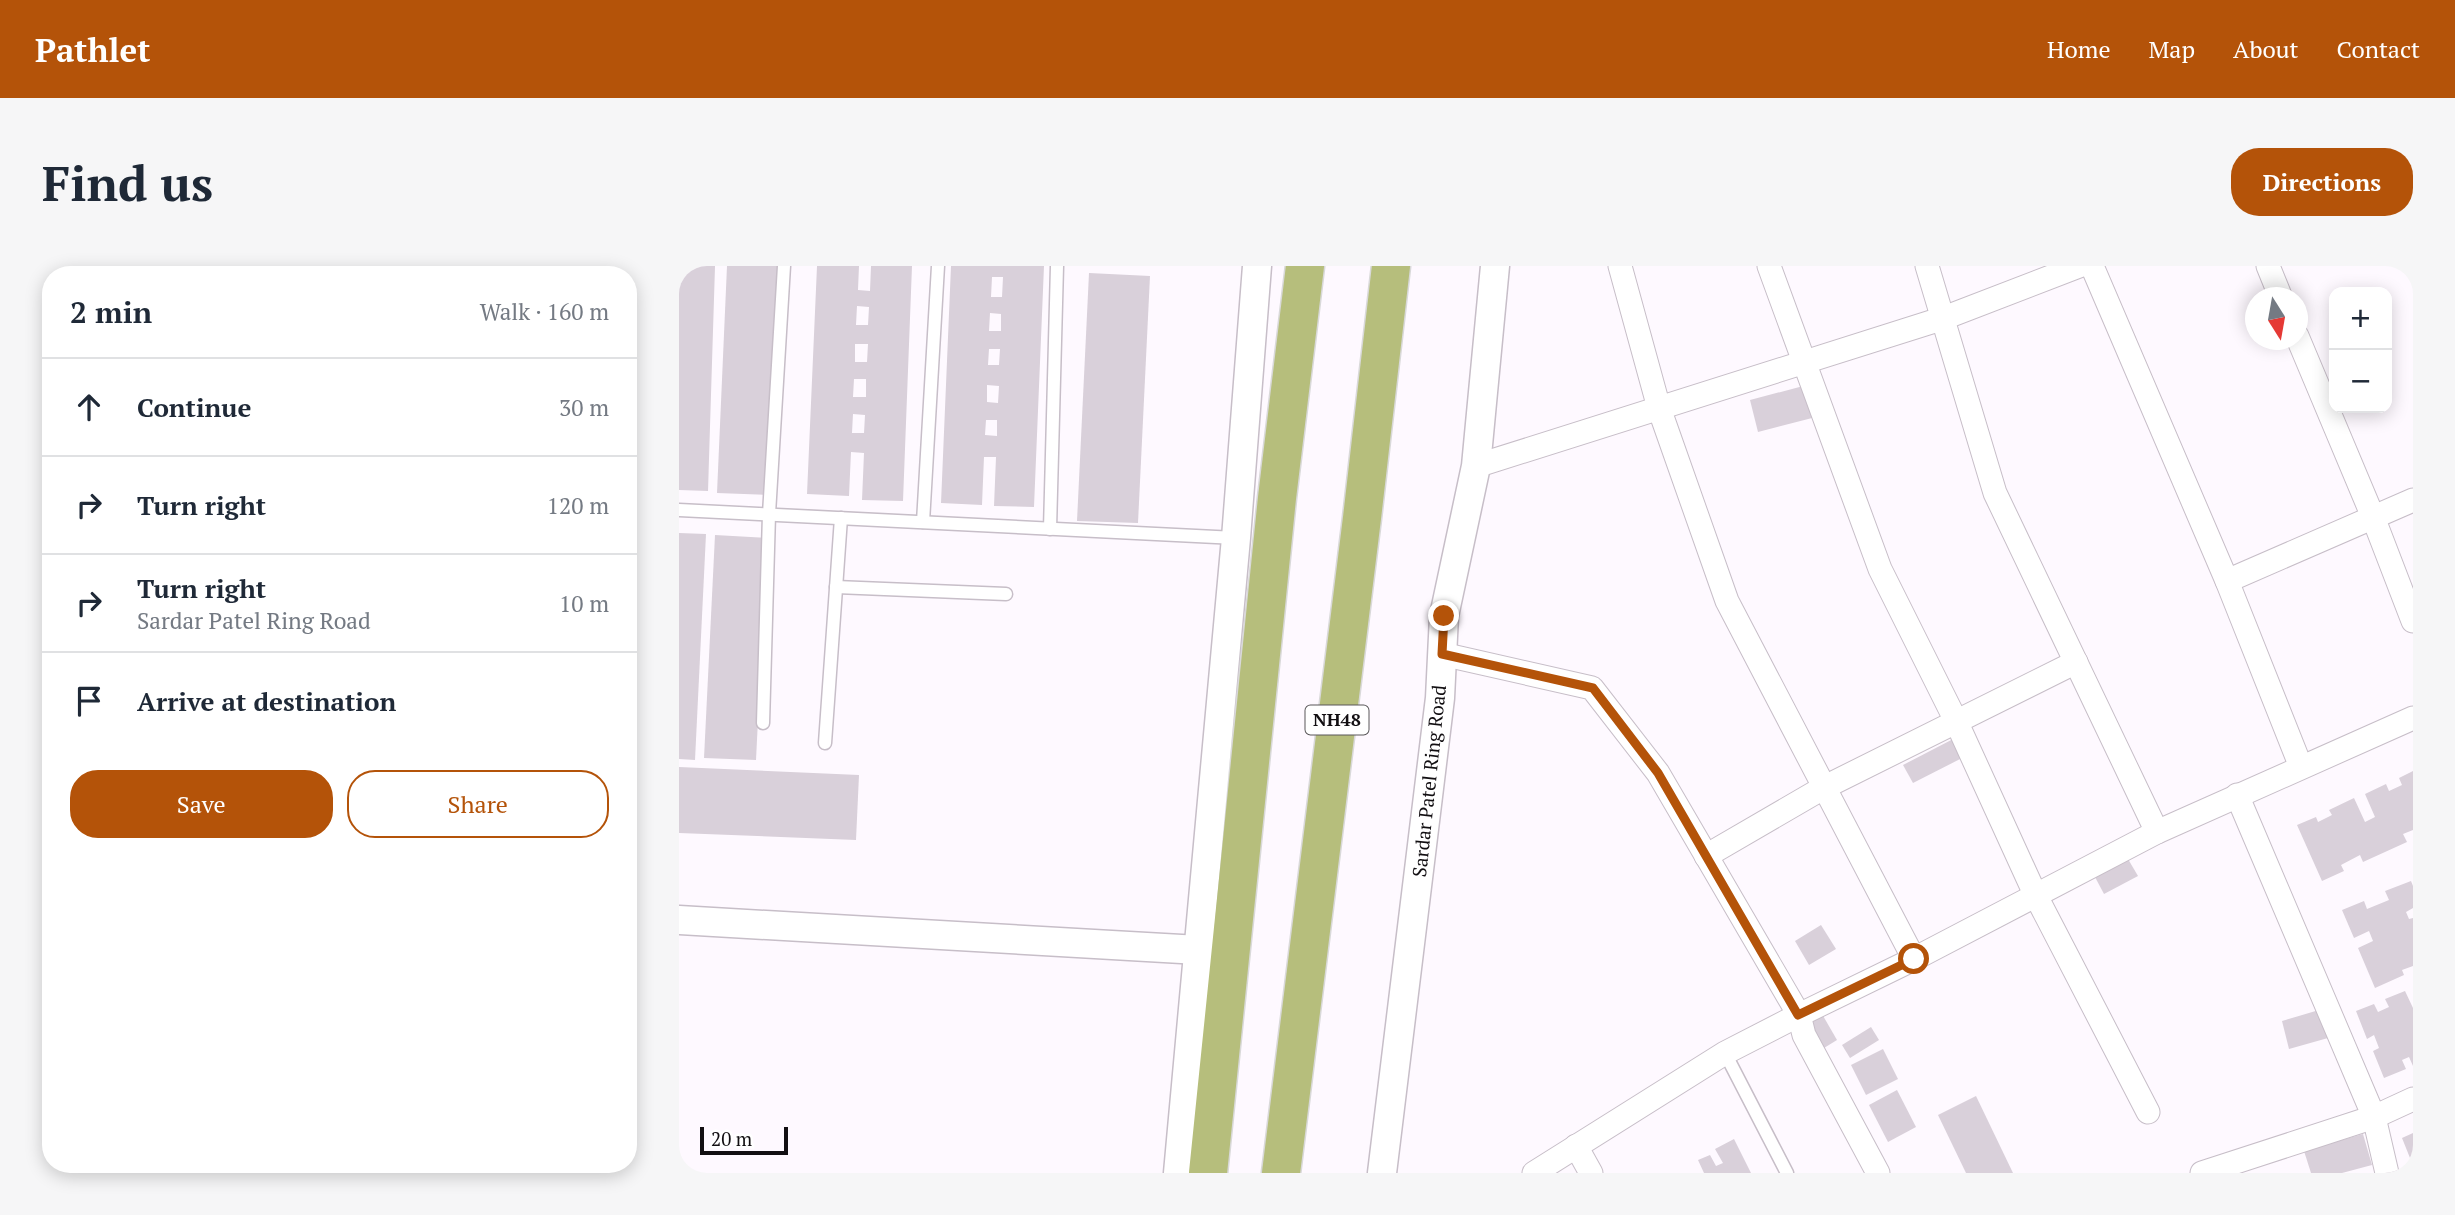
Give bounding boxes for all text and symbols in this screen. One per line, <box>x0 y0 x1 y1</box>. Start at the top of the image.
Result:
text: Pathlet <box>35 28 150 71</box>
text: Home <box>2047 33 2111 65</box>
text: Map <box>2149 33 2195 65</box>
text: About <box>2233 33 2299 65</box>
text: Contact <box>2337 33 2420 65</box>
button: Directions <box>2231 148 2413 216</box>
text: Find us <box>42 150 213 215</box>
north arrow <box>2245 287 2308 350</box>
map controls <box>2329 287 2392 413</box>
button: + <box>2329 287 2392 350</box>
text: 2 min <box>70 292 152 332</box>
text: Walk · 160 m <box>480 296 609 327</box>
button: − <box>2329 350 2392 413</box>
icon: ahead <box>70 388 108 426</box>
text: Continue <box>137 390 251 424</box>
text: 30 m <box>559 392 609 423</box>
icon: right <box>70 486 108 524</box>
text: Turn right <box>137 488 266 522</box>
text: 120 m <box>547 490 609 521</box>
text: Turn right <box>137 571 266 605</box>
icon: right <box>70 584 108 622</box>
text: 10 m <box>559 588 609 619</box>
route end <box>1428 600 1459 631</box>
text: Sardar Patel Ring Road <box>137 605 371 636</box>
icon: arrive <box>70 682 108 720</box>
street label: Sardar Patel Ring Road <box>1406 683 1451 878</box>
text: Arrive at destination <box>137 684 396 718</box>
road number: NH48 <box>1305 706 1369 734</box>
button: Save <box>70 770 333 838</box>
button: Share <box>347 770 609 838</box>
route start <box>1898 943 1929 974</box>
scale bar <box>700 1124 787 1156</box>
text: 20 m <box>711 1126 752 1151</box>

